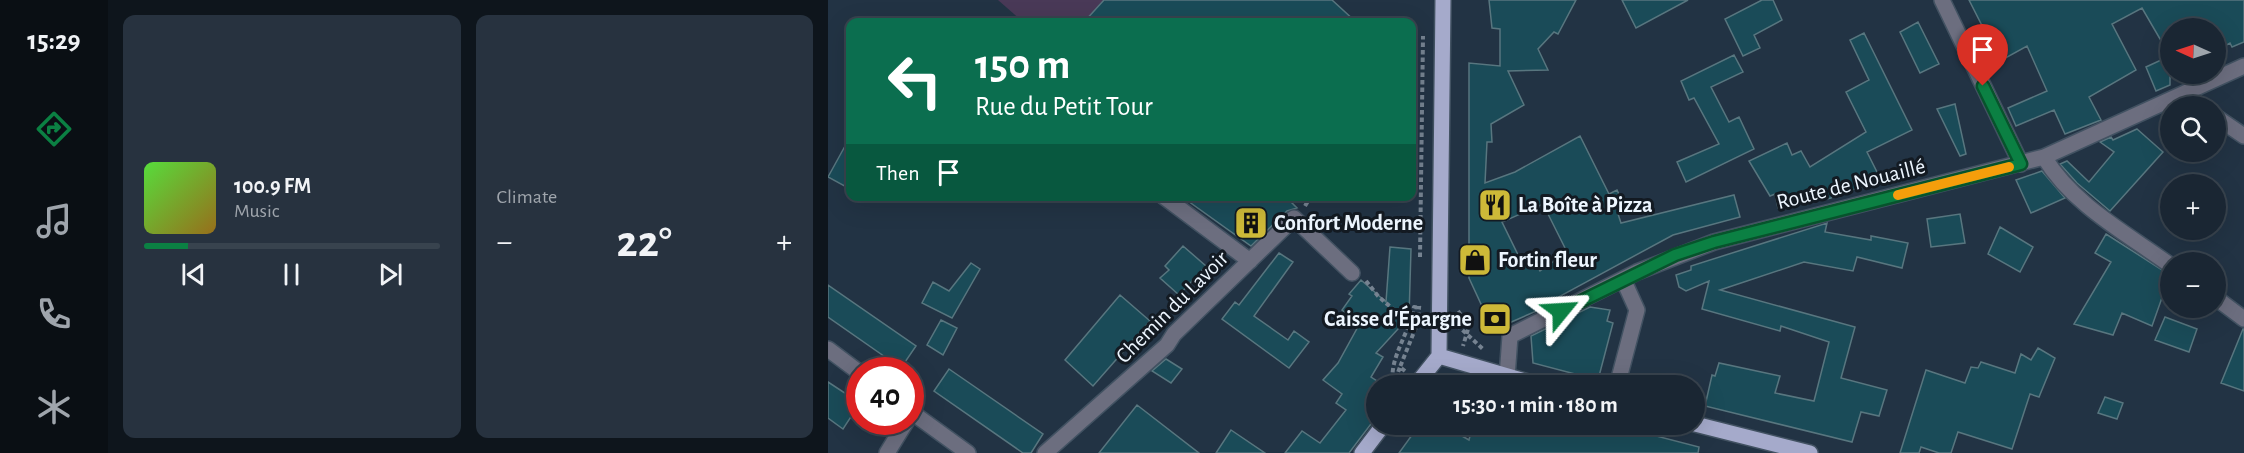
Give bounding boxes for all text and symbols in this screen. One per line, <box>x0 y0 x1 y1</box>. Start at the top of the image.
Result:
north arrow <box>2160 18 2226 84</box>
map controls <box>2160 18 2226 318</box>
pin <box>1957 24 2008 86</box>
text: 15:29 <box>27 27 81 54</box>
icon: arrive <box>1966 33 1999 66</box>
icon: left <box>876 42 954 120</box>
text: 150 m <box>975 44 1070 86</box>
text: Rue du Petit Tour <box>975 93 1153 120</box>
button: search <box>2160 96 2226 162</box>
icon: directions <box>33 108 75 150</box>
street label: Route de Nouaillé <box>1774 155 1928 213</box>
icon: arrive <box>932 156 965 189</box>
text: Then <box>876 162 920 184</box>
button: + <box>2160 174 2226 240</box>
text: 100.9 FM <box>234 175 311 197</box>
text: Climate <box>497 187 557 207</box>
restaurant icon: La Boîte à Pizza <box>1477 187 1513 223</box>
place label: La Boîte à Pizza <box>1518 194 1653 216</box>
icon: music <box>33 200 75 242</box>
text: Music <box>234 201 280 221</box>
building icon: Confort Moderne <box>1233 205 1269 241</box>
place label: Confort Moderne <box>1274 212 1423 234</box>
text: 22° <box>616 220 672 265</box>
text: − <box>497 226 512 259</box>
text: + <box>776 226 792 259</box>
shop icon: Fortin fleur <box>1457 242 1493 278</box>
street label: Chemin du Lavoir <box>1112 247 1232 367</box>
place label: Fortin fleur <box>1498 249 1597 271</box>
button: − <box>2160 252 2226 318</box>
icon: previous <box>177 258 210 291</box>
icon: pause <box>275 258 308 291</box>
icon: next <box>374 258 407 291</box>
position arrow <box>1529 279 1593 343</box>
icon: phone <box>33 293 75 335</box>
bank icon: Caisse d'Épargne <box>1477 301 1513 337</box>
place label: Caisse d'Épargne <box>1324 305 1472 330</box>
speed limit sign: 40 <box>846 357 924 435</box>
icon: climate <box>33 386 75 428</box>
text: 15:30 · 1 min · 180 m <box>1453 394 1618 416</box>

